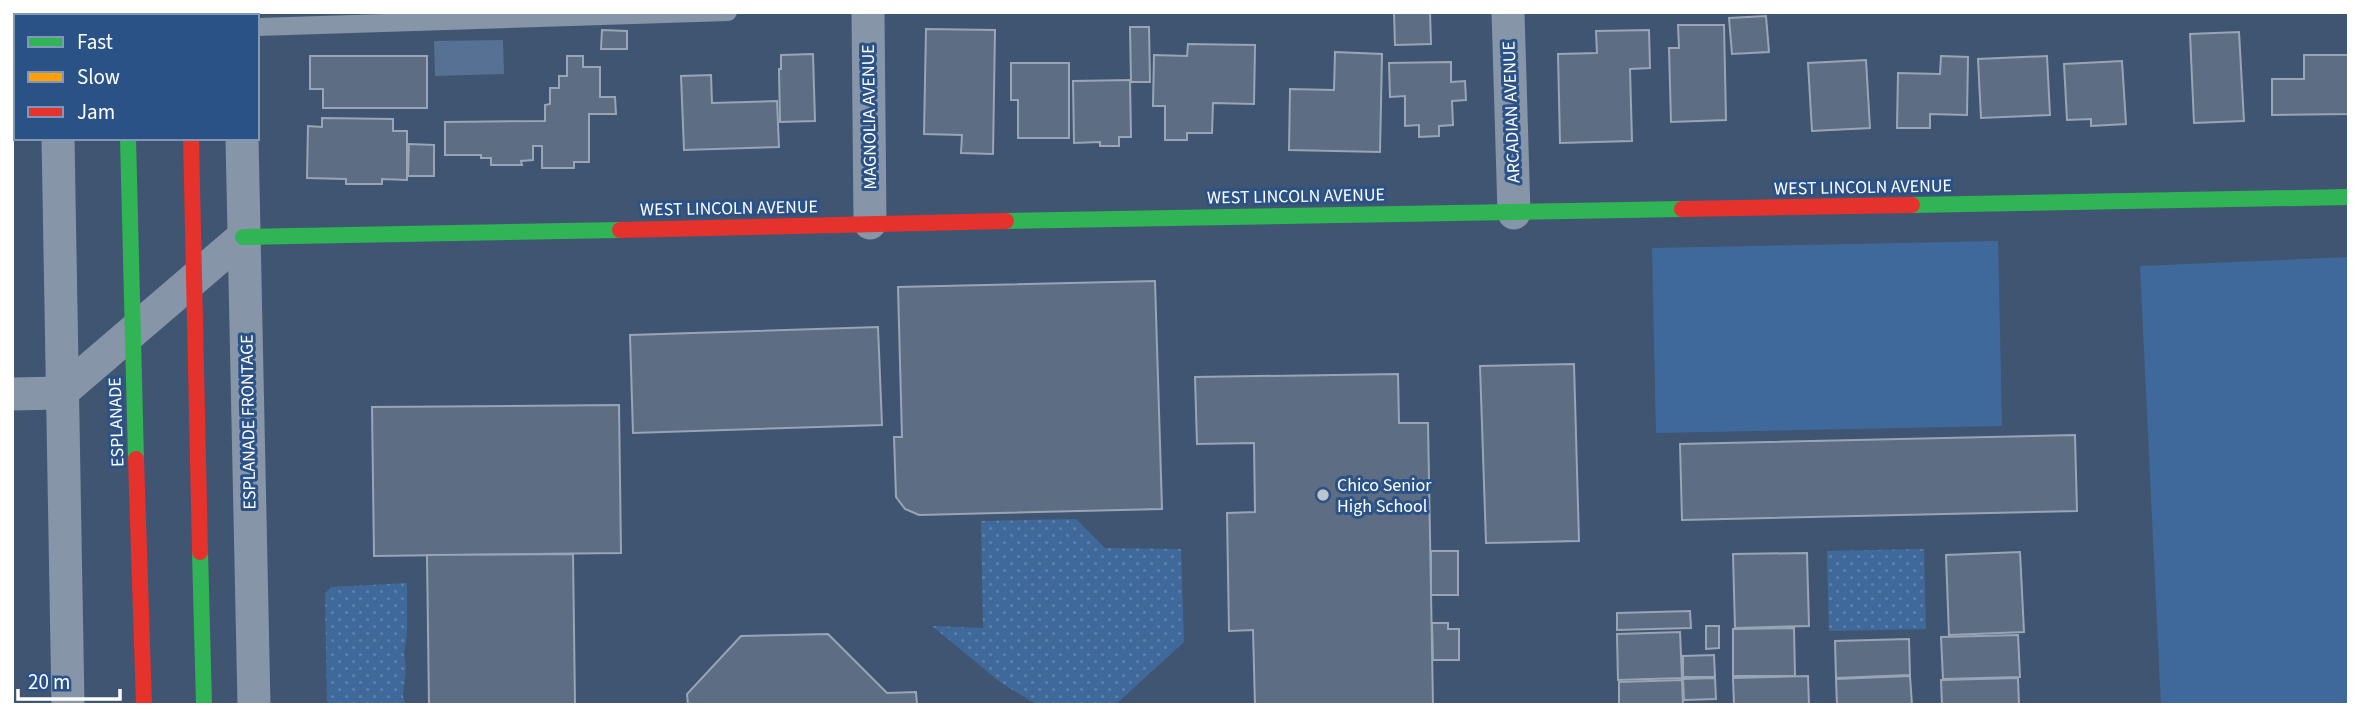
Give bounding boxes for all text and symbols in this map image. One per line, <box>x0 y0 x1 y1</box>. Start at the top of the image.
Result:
legend <box>14 14 259 140</box>
text: Fast <box>77 27 113 57</box>
street label: ARCADIAN AVENUE <box>1497 41 1526 183</box>
street label: MAGNOLIA AVENUE <box>856 44 883 190</box>
text: Slow <box>77 62 120 92</box>
text: Jam <box>77 97 115 127</box>
street label: WEST LINCOLN AVENUE <box>1774 173 1952 202</box>
street label: WEST LINCOLN AVENUE <box>1207 182 1385 211</box>
street label: WEST LINCOLN AVENUE <box>640 194 818 223</box>
street label: ESPLANADE FRONTAGE <box>234 334 263 510</box>
street label: ESPLANADE <box>102 377 131 467</box>
place label: Chico Senior High School <box>1337 473 1432 519</box>
marker: Chico Senior High School <box>1315 487 1331 503</box>
scale bar <box>18 658 119 702</box>
text: 20 m <box>28 667 70 697</box>

